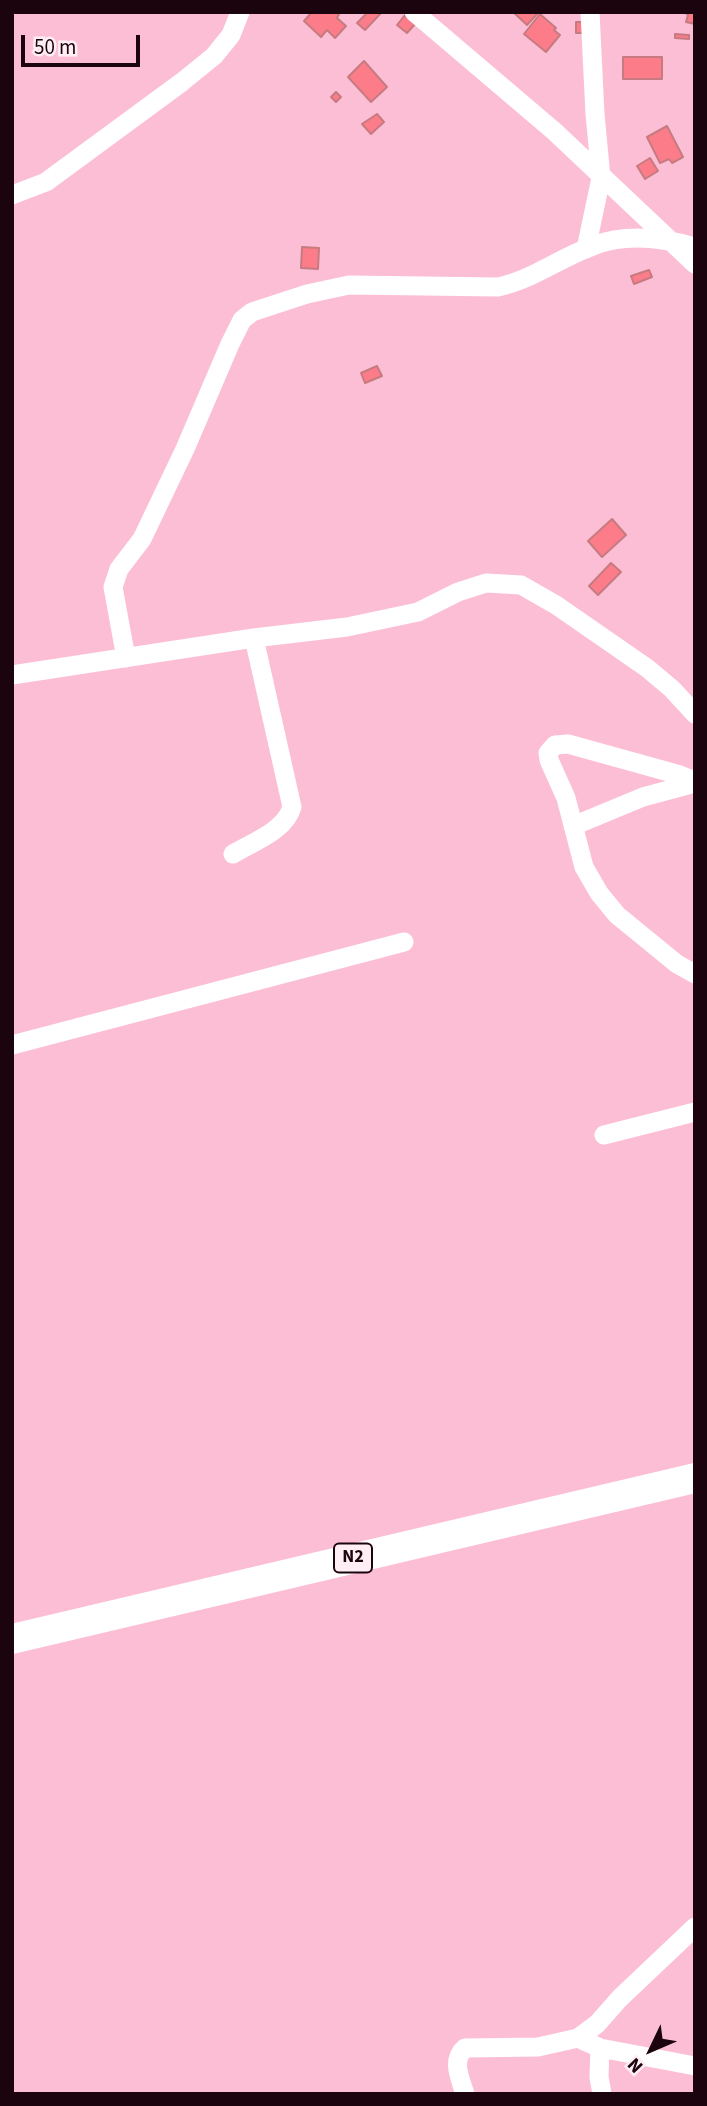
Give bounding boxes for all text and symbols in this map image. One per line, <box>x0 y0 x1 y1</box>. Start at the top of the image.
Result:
scale bar <box>24 21 144 65</box>
text: 50 m <box>34 32 76 62</box>
road number: N2 <box>334 1544 372 1573</box>
north arrow <box>616 2015 686 2085</box>
text: N <box>621 2051 650 2079</box>

